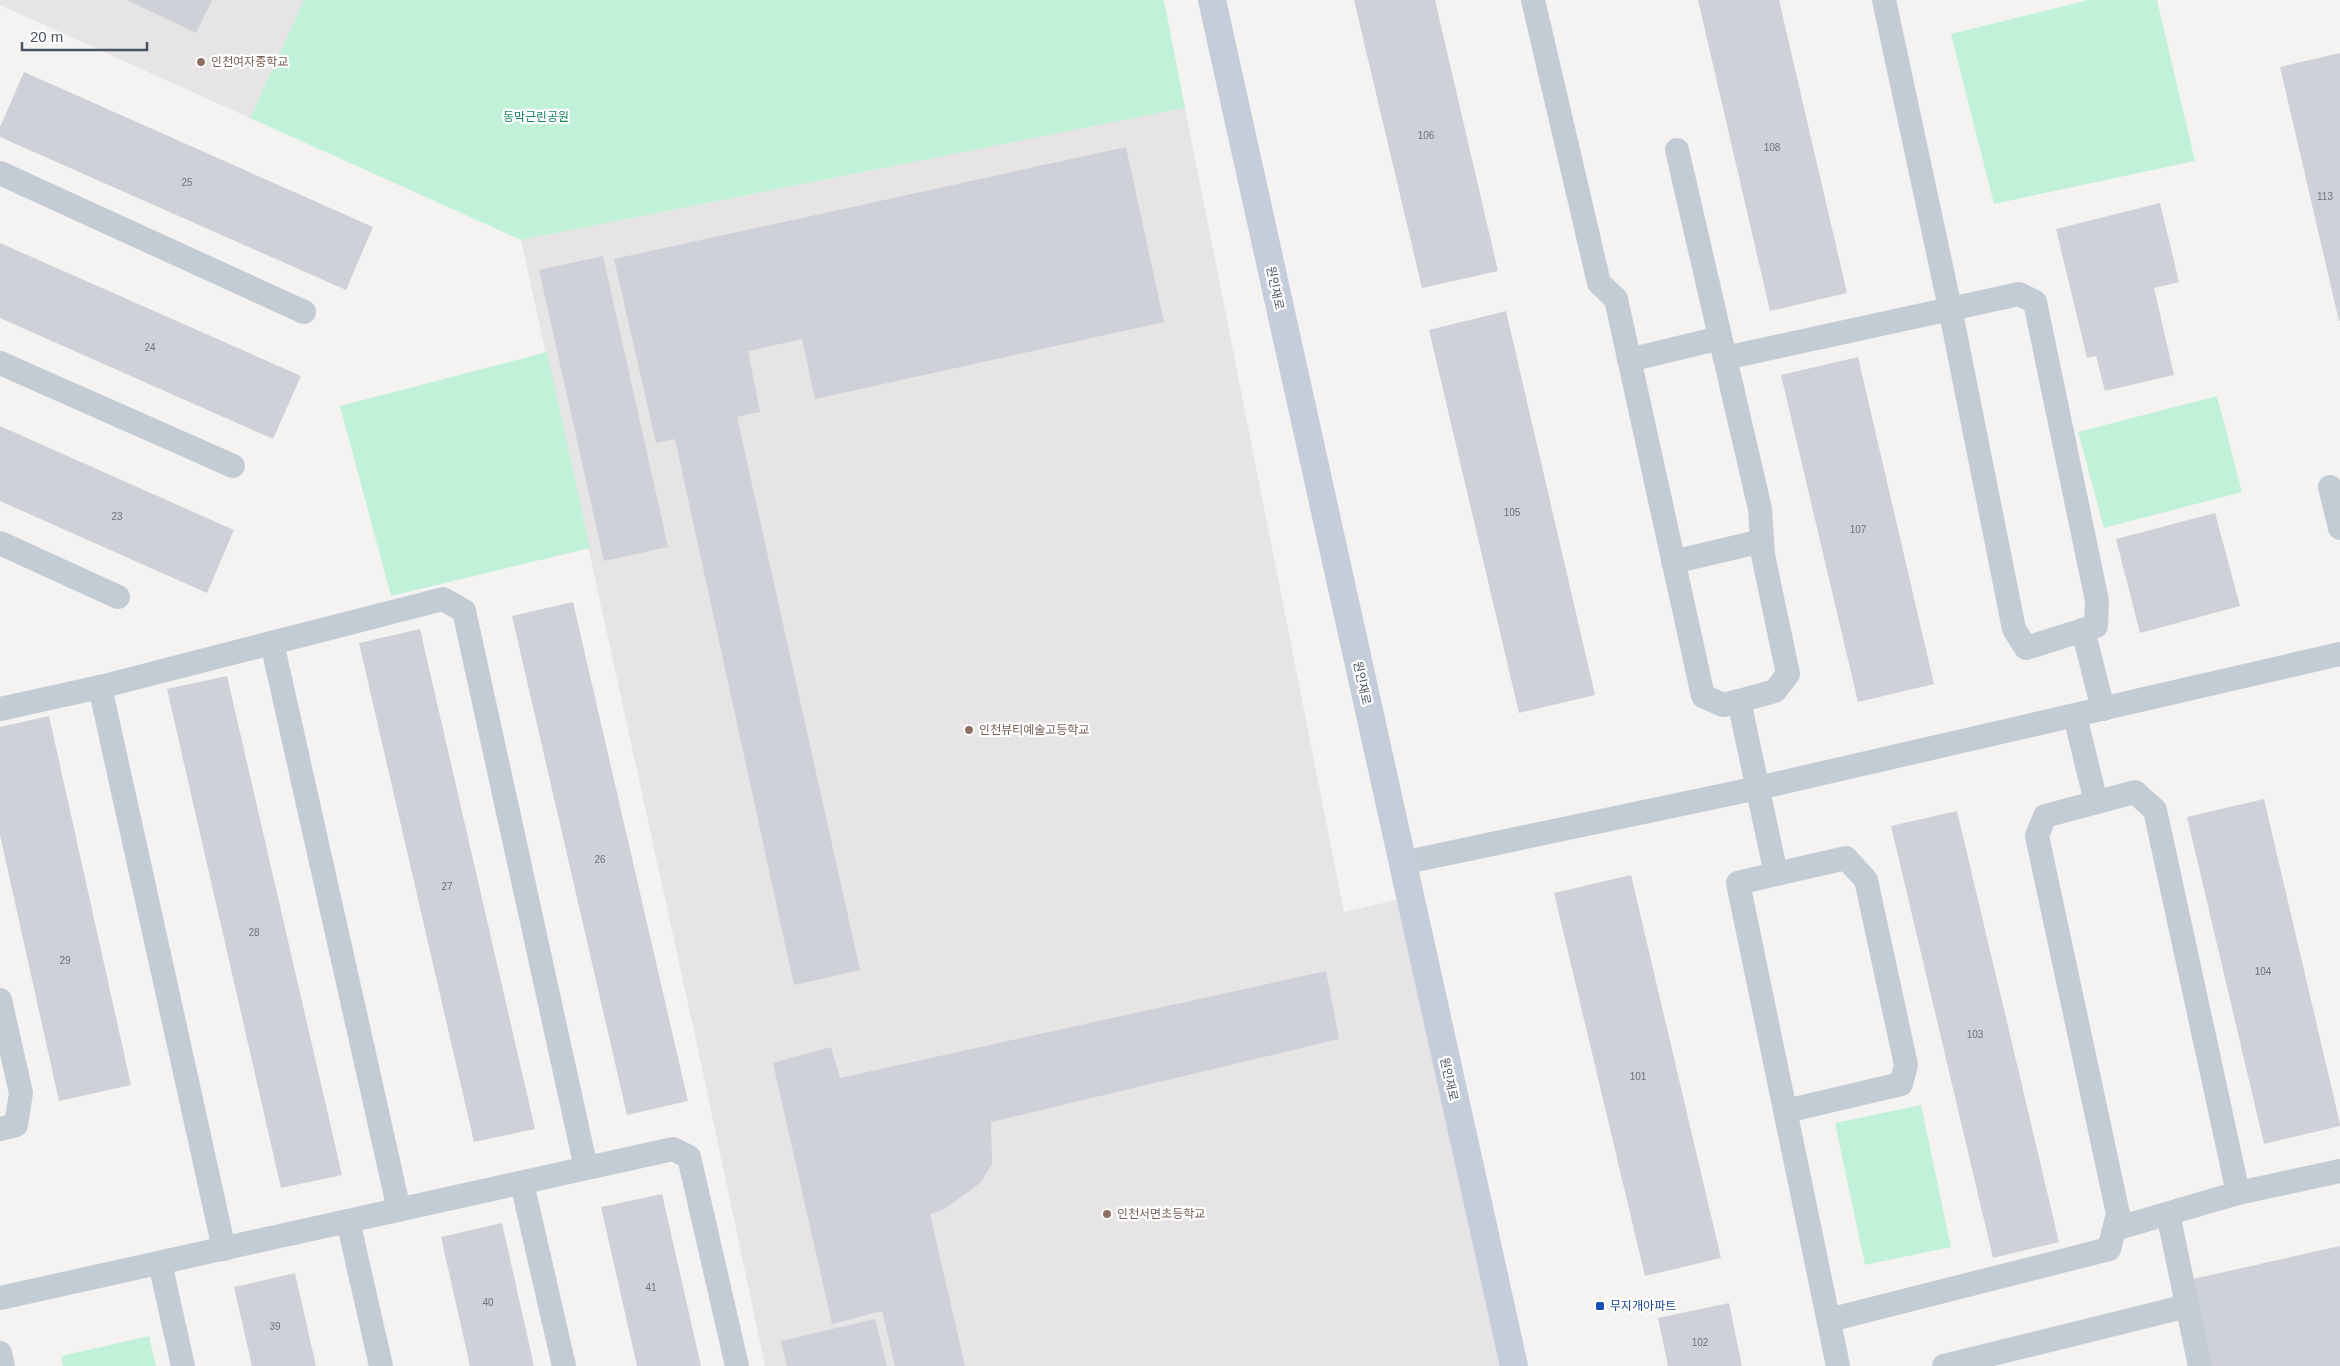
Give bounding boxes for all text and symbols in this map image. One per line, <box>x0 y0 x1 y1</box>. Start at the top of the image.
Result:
scale bar <box>22 20 148 52</box>
text: 20 m <box>30 28 63 45</box>
place label: 인천여자중학교 <box>211 55 288 69</box>
marker: 인천여자중학교 <box>195 56 207 68</box>
park label: 동막근린공원 <box>503 110 569 124</box>
house number: 106 <box>1418 130 1435 141</box>
house number: 108 <box>1764 142 1781 153</box>
house number: 25 <box>181 177 193 188</box>
house number: 113 <box>2317 191 2333 202</box>
street label: 원인재로 <box>1264 265 1286 311</box>
house number: 24 <box>144 342 156 353</box>
house number: 105 <box>1504 507 1521 518</box>
house number: 23 <box>111 511 123 522</box>
house number: 107 <box>1850 524 1867 535</box>
street label: 원인재로 <box>1351 660 1373 706</box>
place label: 인천뷰티예술고등학교 <box>979 723 1089 737</box>
marker: 인천뷰티예술고등학교 <box>963 724 975 736</box>
house number: 26 <box>594 854 606 865</box>
house number: 27 <box>441 881 453 892</box>
house number: 28 <box>248 927 260 938</box>
house number: 29 <box>59 955 71 966</box>
house number: 104 <box>2255 966 2272 977</box>
house number: 103 <box>1967 1029 1984 1040</box>
street label: 원인재로 <box>1437 1056 1461 1102</box>
house number: 101 <box>1630 1071 1647 1082</box>
place label: 인천서면초등학교 <box>1117 1207 1205 1221</box>
marker: 인천서면초등학교 <box>1101 1208 1113 1220</box>
house number: 41 <box>645 1282 657 1293</box>
house number: 40 <box>482 1297 494 1308</box>
place label: 무지개아파트 <box>1610 1299 1676 1313</box>
marker: 무지개아파트 <box>1594 1300 1606 1312</box>
house number: 39 <box>269 1321 281 1332</box>
house number: 102 <box>1692 1337 1709 1348</box>

